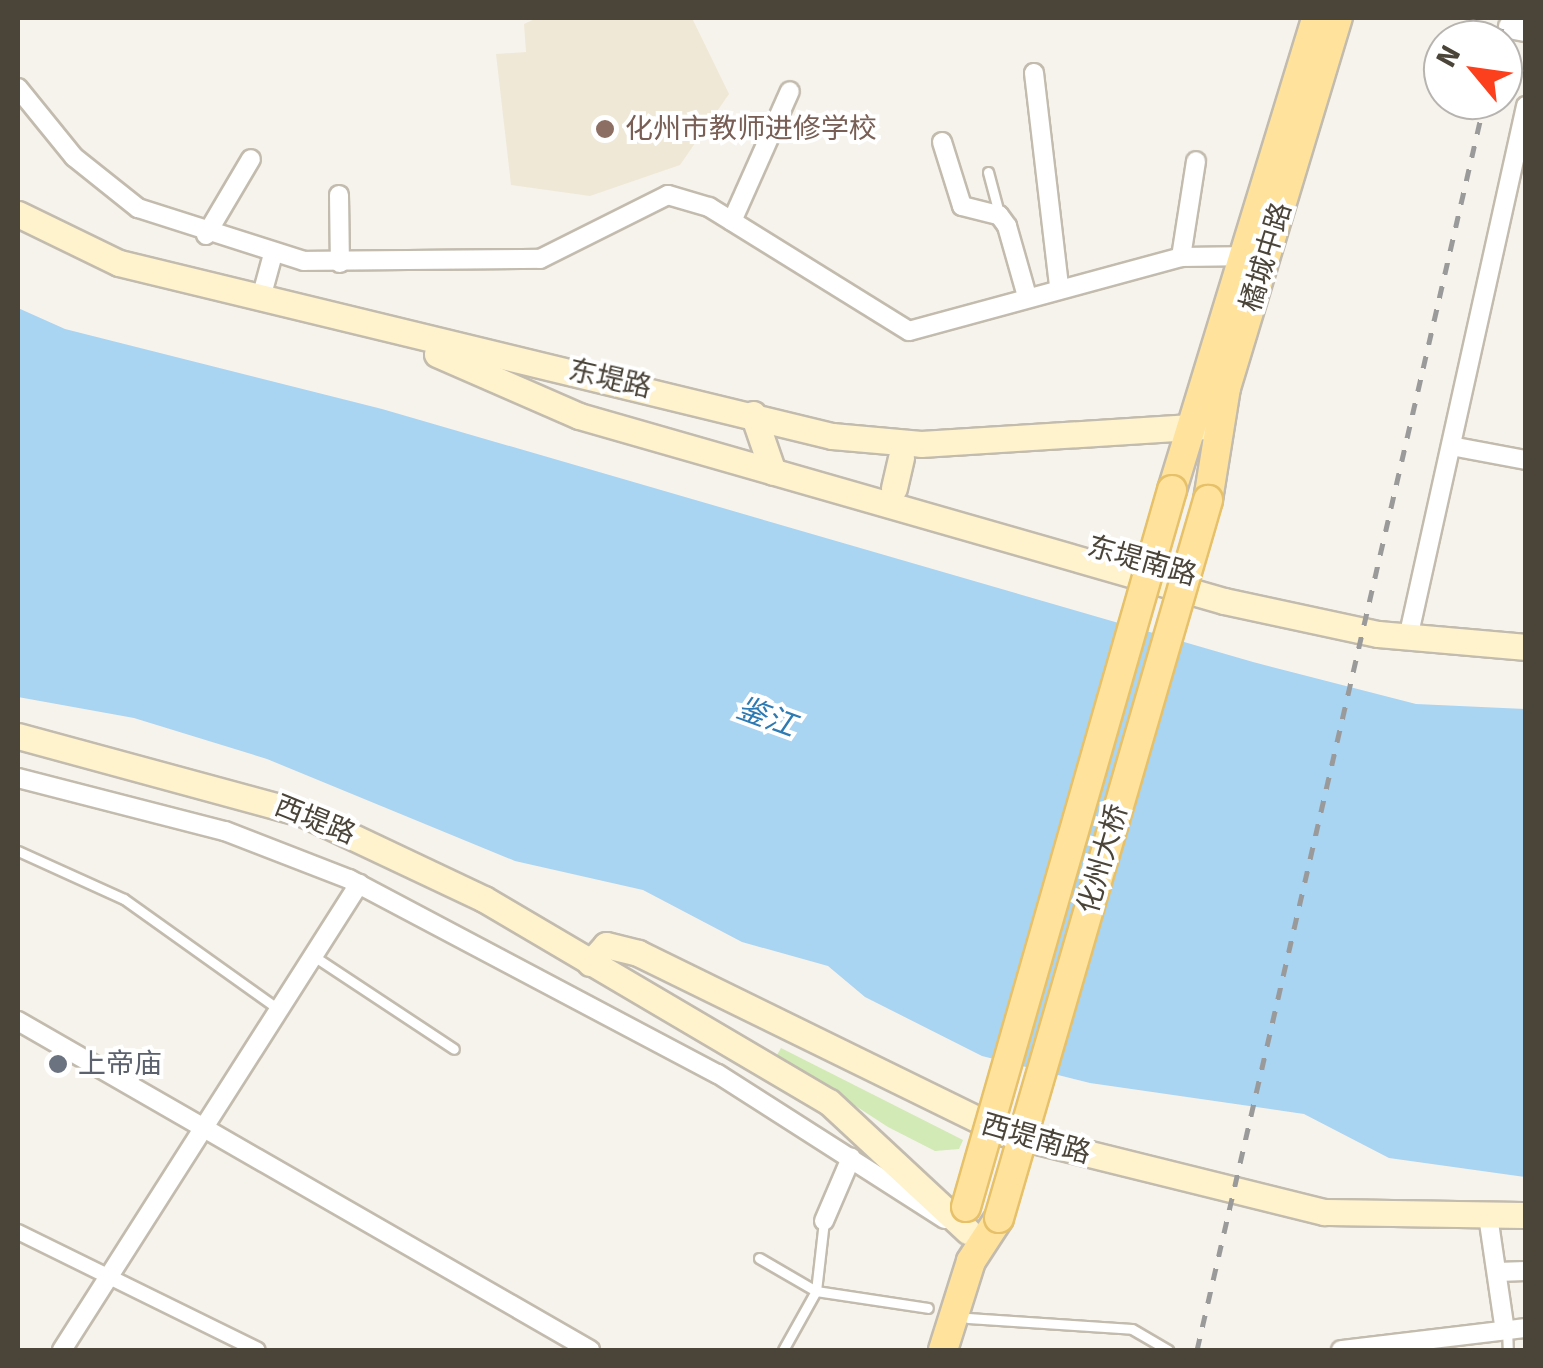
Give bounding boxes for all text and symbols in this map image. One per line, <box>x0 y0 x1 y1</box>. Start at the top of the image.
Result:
north arrow <box>1423 20 1523 120</box>
text: N <box>1429 40 1468 73</box>
place label: 化州市教师进修学校 <box>625 112 877 146</box>
marker: 化州市教师进修学校 <box>594 118 616 140</box>
street label: 橘城中路 <box>1234 199 1298 315</box>
street label: 东堤路 <box>565 353 655 405</box>
street label: 东堤南路 <box>1084 529 1200 593</box>
water label: 鉴江 <box>732 691 800 745</box>
street label: 西堤路 <box>270 789 360 851</box>
street label: 化州大桥 <box>1071 801 1135 917</box>
place label: 上帝庙 <box>78 1047 162 1081</box>
marker: 上帝庙 <box>47 1053 69 1075</box>
street label: 西堤南路 <box>978 1107 1094 1171</box>

